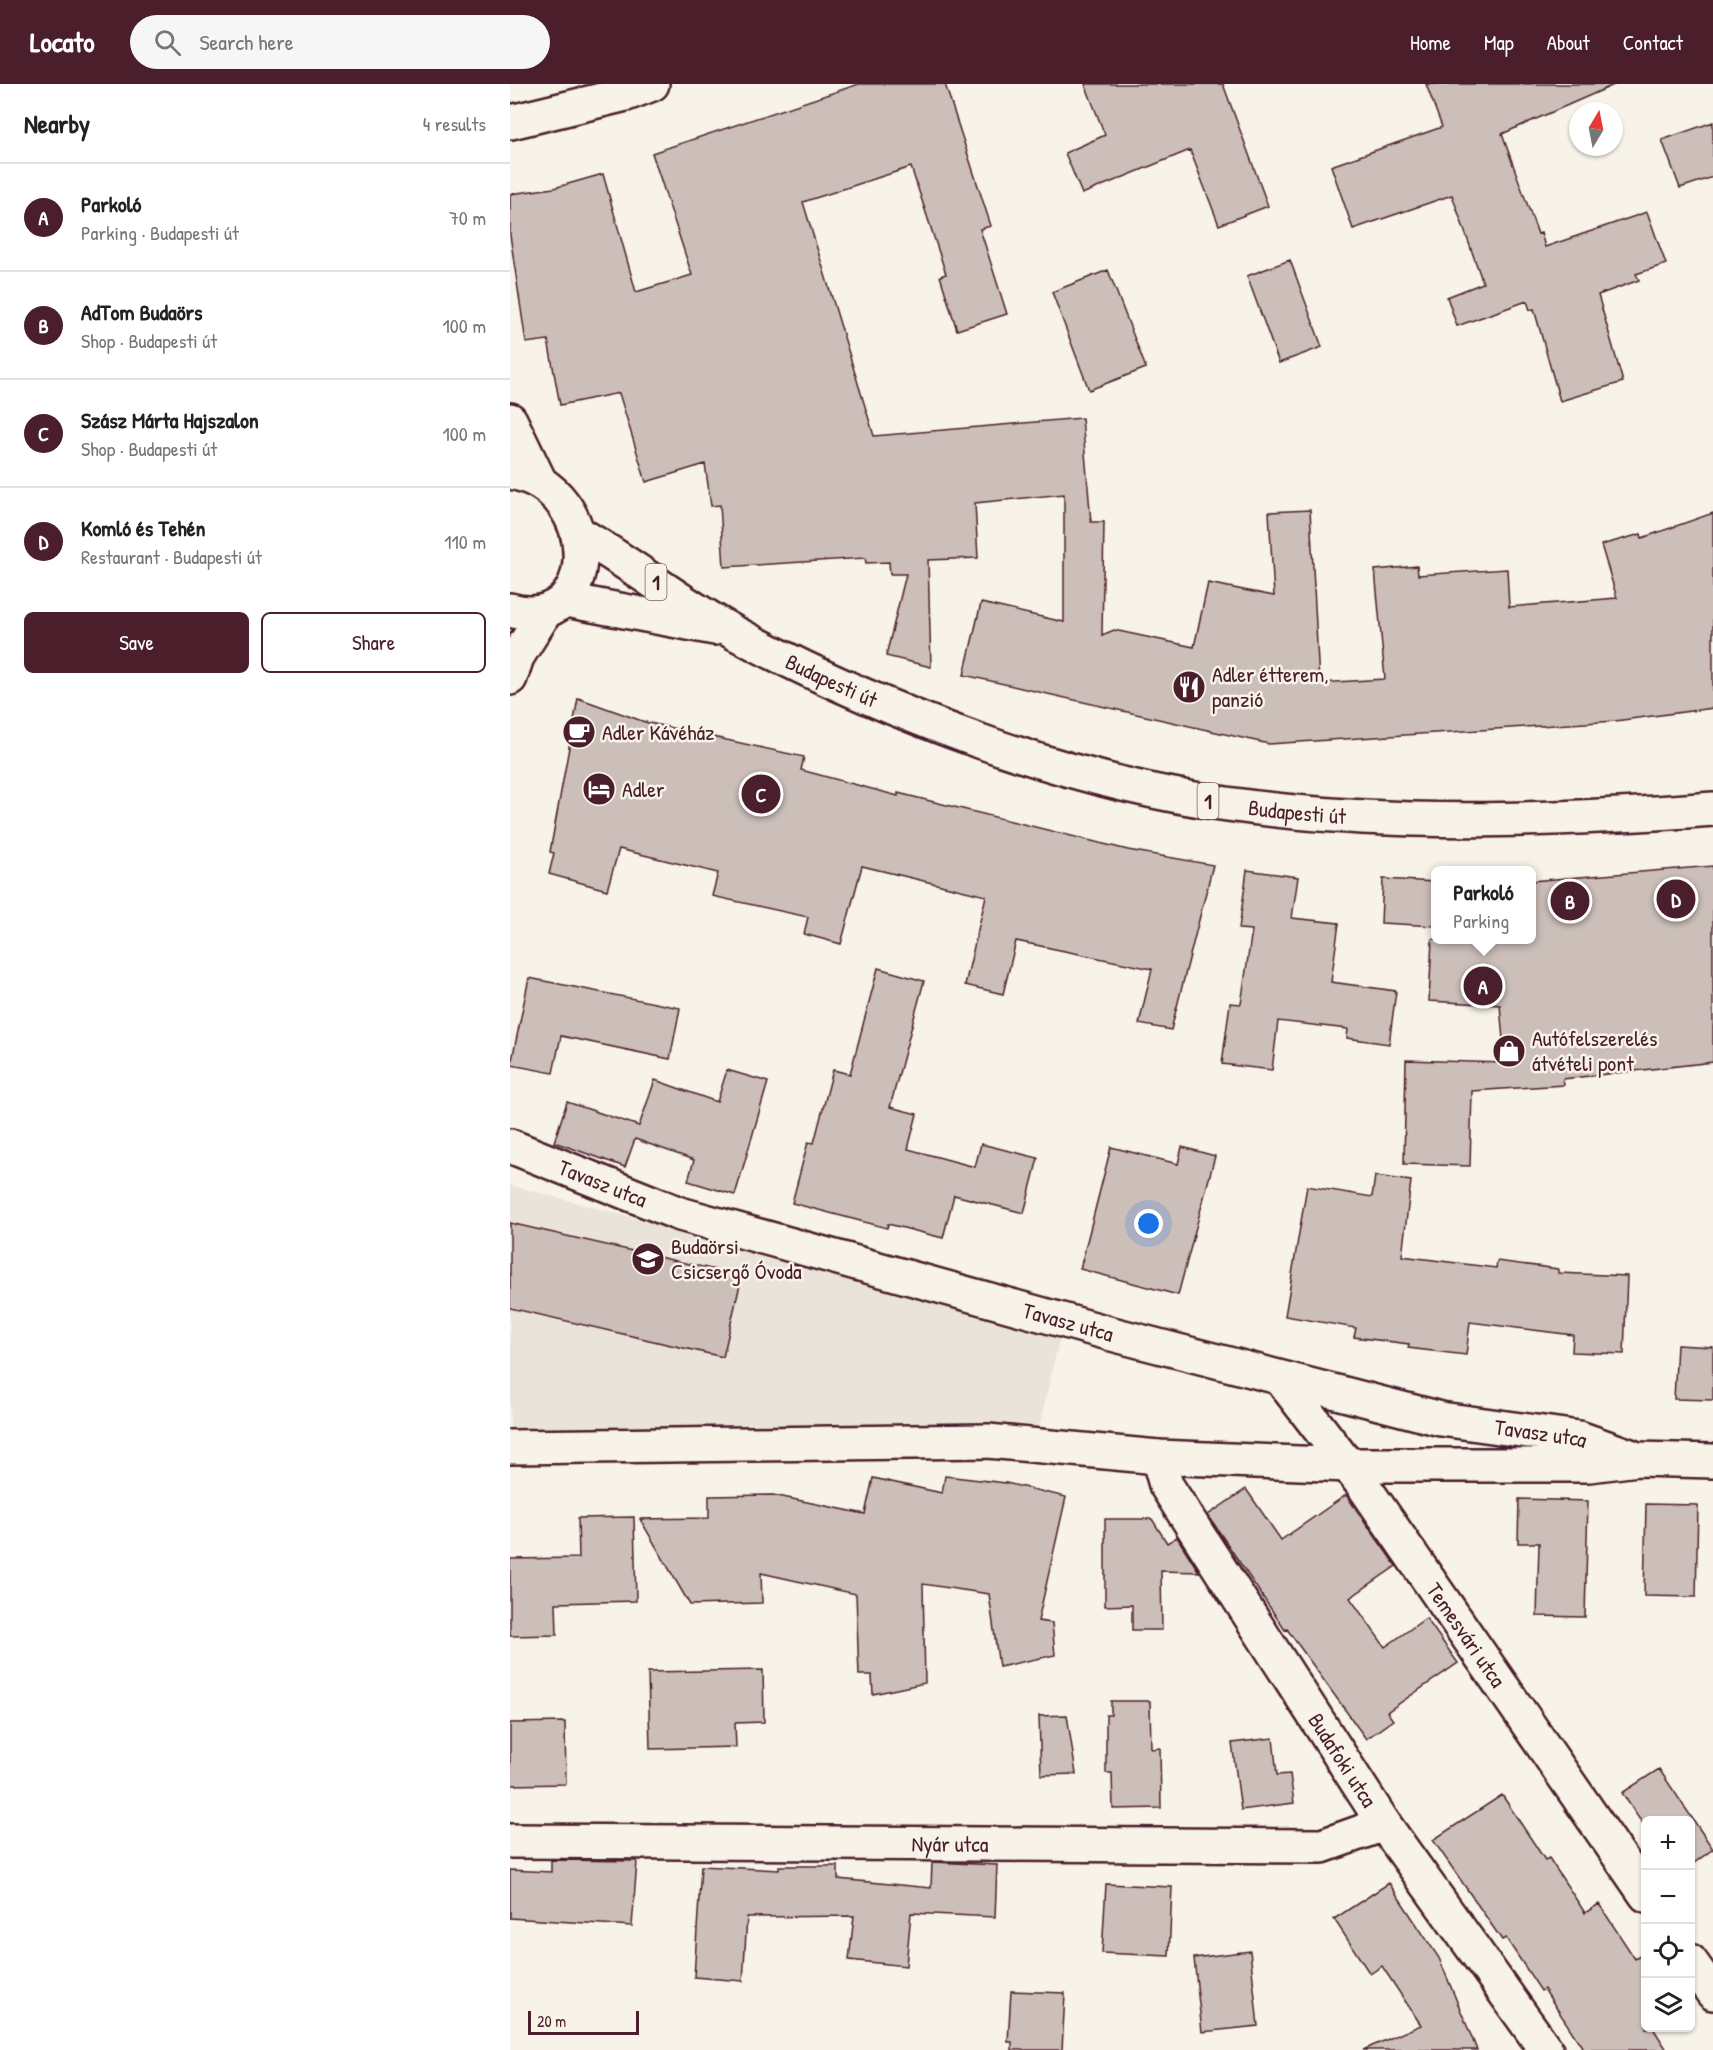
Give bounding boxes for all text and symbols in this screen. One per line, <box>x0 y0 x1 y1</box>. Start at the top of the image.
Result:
search box <box>130 15 550 69</box>
text: Locato <box>30 23 94 61</box>
icon: search <box>151 26 184 59</box>
text: Search here <box>199 27 293 57</box>
text: Home <box>1410 28 1451 57</box>
text: Map <box>1484 28 1514 57</box>
text: About <box>1547 28 1590 57</box>
text: Contact <box>1623 28 1683 57</box>
north arrow <box>1569 102 1623 156</box>
text: Nearby <box>24 106 90 141</box>
text: 4 results <box>423 110 486 137</box>
text: Parkoló <box>81 189 141 219</box>
text: A <box>39 204 48 231</box>
text: 70 m <box>449 204 486 231</box>
text: Parking · Budapesti út <box>81 219 239 246</box>
text: AdTom Budaörs <box>81 297 202 327</box>
text: B <box>38 312 49 339</box>
text: 100 m <box>443 312 486 339</box>
text: Shop · Budapesti út <box>81 327 217 354</box>
text: Szász Márta Hajszalon <box>81 405 259 435</box>
text: C <box>38 420 49 447</box>
text: 100 m <box>443 420 486 447</box>
text: Shop · Budapesti út <box>81 435 217 462</box>
text: Komló és Tehén <box>81 513 205 543</box>
text: D <box>39 528 48 555</box>
text: 110 m <box>444 528 486 555</box>
text: Restaurant · Budapesti út <box>81 543 262 570</box>
road number: 1 <box>646 564 666 600</box>
button: Save <box>24 612 249 673</box>
button: Share <box>261 612 486 673</box>
street label: Budapesti út <box>781 646 882 715</box>
place label: Adler étterem, panzió <box>1212 659 1329 714</box>
restaurant icon: Adler étterem, panzió <box>1171 669 1207 705</box>
cafe icon: Adler Kávéház <box>561 714 597 750</box>
place label: Adler Kávéház <box>602 717 714 747</box>
hotel icon: Adler <box>581 771 617 807</box>
pin: C <box>742 772 780 816</box>
place label: Adler <box>622 774 665 804</box>
road number: 1 <box>1198 783 1218 819</box>
street label: Budapesti út <box>1247 792 1347 831</box>
popup <box>1431 866 1536 944</box>
pin: D <box>1656 876 1696 922</box>
text: Parkoló <box>1453 877 1514 907</box>
pin: B <box>1550 878 1590 924</box>
text: Parking <box>1453 907 1509 934</box>
pin: A <box>1464 964 1502 1008</box>
place label: Autófelszerelés átvételi pont <box>1532 1023 1657 1078</box>
shop icon: Autófelszerelés átvételi pont <box>1491 1033 1527 1069</box>
street label: Tavasz utca <box>554 1152 652 1214</box>
your location <box>1134 1209 1163 1238</box>
place label: Budaörsi Csicsergő Óvoda <box>671 1231 802 1286</box>
school or university icon: Budaörsi Csicsergő Óvoda <box>630 1241 666 1277</box>
street label: Tavasz utca <box>1019 1295 1117 1349</box>
street label: Tavasz utca <box>1493 1412 1592 1455</box>
street label: Temesvári utca <box>1420 1577 1513 1693</box>
street label: Budafoki utca <box>1301 1707 1384 1813</box>
map controls <box>1641 1816 1695 2032</box>
button: + <box>1641 1816 1695 1870</box>
street label: Nyár utca <box>912 1828 989 1859</box>
button: − <box>1641 1870 1695 1924</box>
button: locate <box>1641 1924 1695 1978</box>
button: layers <box>1641 1978 1695 2032</box>
scale bar <box>528 2008 639 2036</box>
text: 20 m <box>537 2010 566 2032</box>

